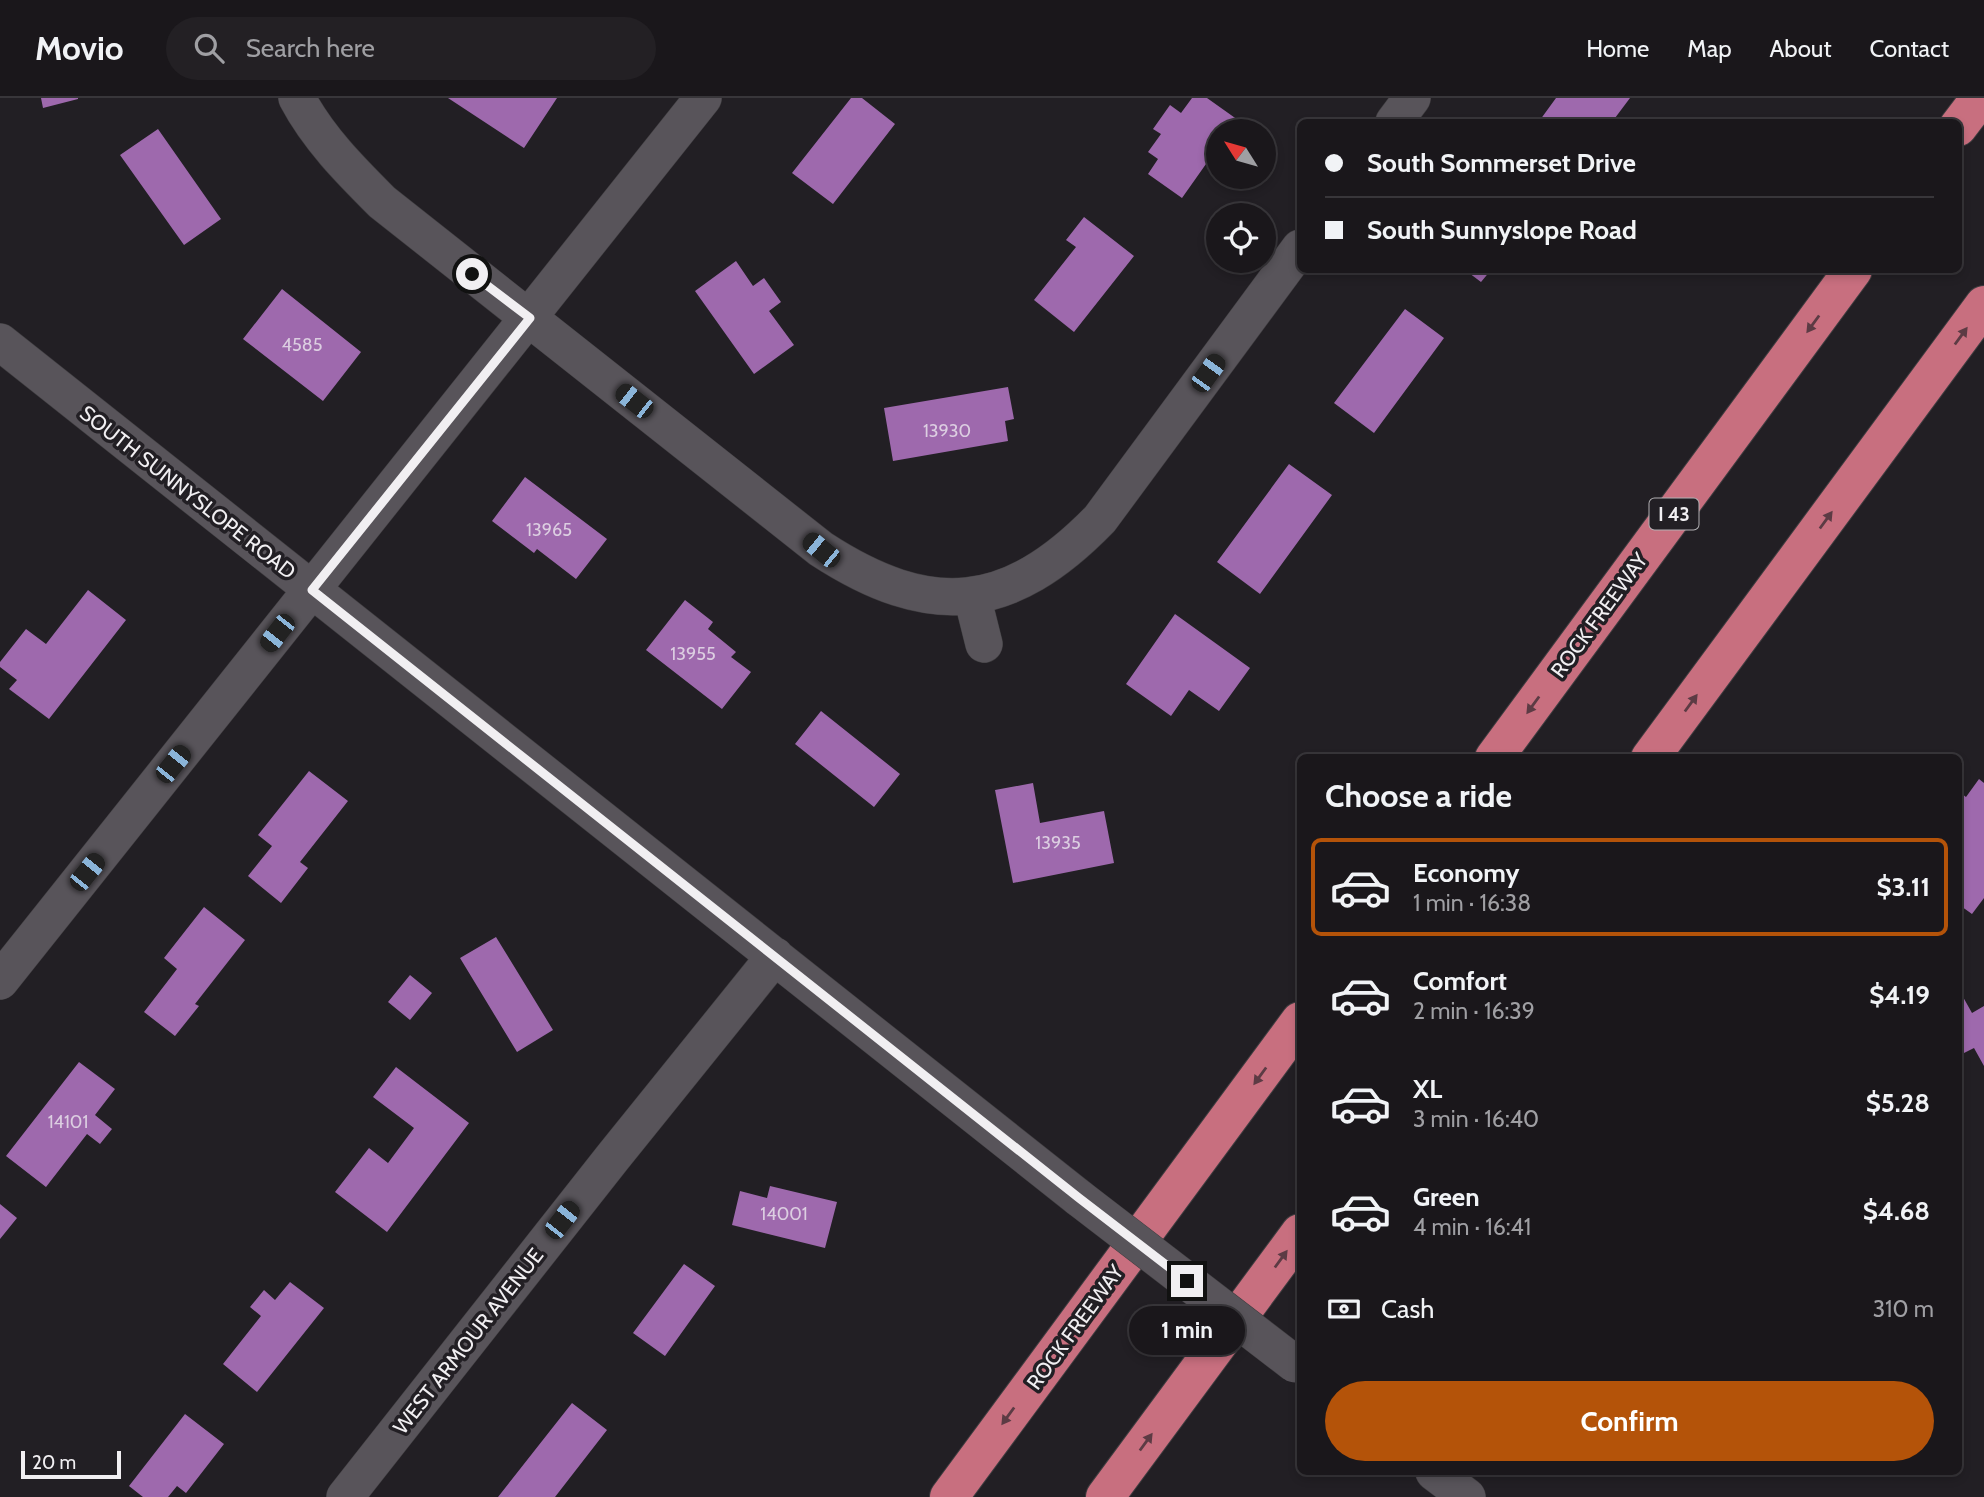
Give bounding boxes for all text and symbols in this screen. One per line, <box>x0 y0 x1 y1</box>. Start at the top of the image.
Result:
search box <box>166 17 656 80</box>
text: Movio <box>35 28 124 68</box>
icon: search <box>190 29 228 67</box>
text: Search here <box>246 32 375 64</box>
text: Home <box>1586 34 1649 63</box>
text: Map <box>1687 34 1732 63</box>
text: About <box>1770 34 1832 63</box>
text: Contact <box>1870 34 1949 63</box>
north arrow <box>1206 119 1276 189</box>
map controls <box>1206 119 1276 273</box>
text: South Sommerset Drive <box>1367 147 1636 179</box>
button: locate <box>1206 203 1276 273</box>
text: South Sunnyslope Road <box>1367 214 1637 246</box>
route start <box>456 258 488 290</box>
one-way arrow <box>1806 315 1820 334</box>
one-way arrow <box>1953 328 1968 346</box>
house number: 4585 <box>282 334 322 356</box>
car <box>1188 350 1229 396</box>
car <box>611 380 658 422</box>
street label: SOUTH SUNNYSLOPE ROAD <box>75 400 301 584</box>
house number: 13930 <box>923 420 971 442</box>
road number: I 43 <box>1650 498 1698 530</box>
one-way arrow <box>1818 511 1833 529</box>
house number: 13965 <box>526 519 572 541</box>
car <box>799 529 844 571</box>
street label: ROCK FREEWAY <box>1545 547 1653 682</box>
car <box>256 610 299 656</box>
house number: 13955 <box>670 643 716 665</box>
one-way arrow <box>1683 694 1697 712</box>
one-way arrow <box>1526 696 1540 714</box>
car <box>152 741 195 787</box>
text: Choose a ride <box>1325 776 1512 815</box>
house number: 13935 <box>1035 832 1081 854</box>
car <box>66 849 109 895</box>
icon: car <box>1329 856 1392 919</box>
text: Economy <box>1413 857 1519 889</box>
text: $3.11 <box>1876 871 1930 903</box>
text: 1 min · 16:38 <box>1413 889 1531 917</box>
icon: car <box>1329 964 1392 1027</box>
text: Comfort <box>1413 965 1507 997</box>
text: $4.19 <box>1869 979 1930 1011</box>
text: 2 min · 16:39 <box>1413 997 1535 1025</box>
one-way arrow <box>1253 1066 1267 1085</box>
icon: car <box>1329 1072 1392 1135</box>
text: XL <box>1413 1073 1442 1105</box>
text: $5.28 <box>1866 1087 1930 1119</box>
text: 3 min · 16:40 <box>1413 1105 1539 1133</box>
house number: 14101 <box>48 1111 88 1133</box>
icon: car <box>1329 1180 1392 1243</box>
text: Green <box>1413 1181 1480 1213</box>
text: $4.68 <box>1863 1195 1930 1227</box>
car <box>541 1197 584 1243</box>
house number: 14001 <box>760 1203 808 1225</box>
text: 4 min · 16:41 <box>1413 1213 1531 1241</box>
street label: WEST ARMOUR AVENUE <box>388 1243 548 1439</box>
one-way arrow <box>1274 1250 1288 1268</box>
street label: ROCK FREEWAY <box>1021 1259 1129 1394</box>
route end <box>1171 1265 1203 1297</box>
icon: cash <box>1325 1290 1363 1328</box>
text: Cash <box>1381 1293 1434 1325</box>
text: 310 m <box>1873 1295 1934 1323</box>
callout: 1 min <box>1129 1306 1245 1354</box>
text: 1 min <box>1161 1316 1213 1344</box>
button: Confirm <box>1325 1381 1934 1461</box>
one-way arrow <box>1001 1407 1016 1425</box>
one-way arrow <box>1138 1433 1152 1451</box>
scale bar <box>21 1448 121 1480</box>
text: 20 m <box>32 1451 76 1474</box>

